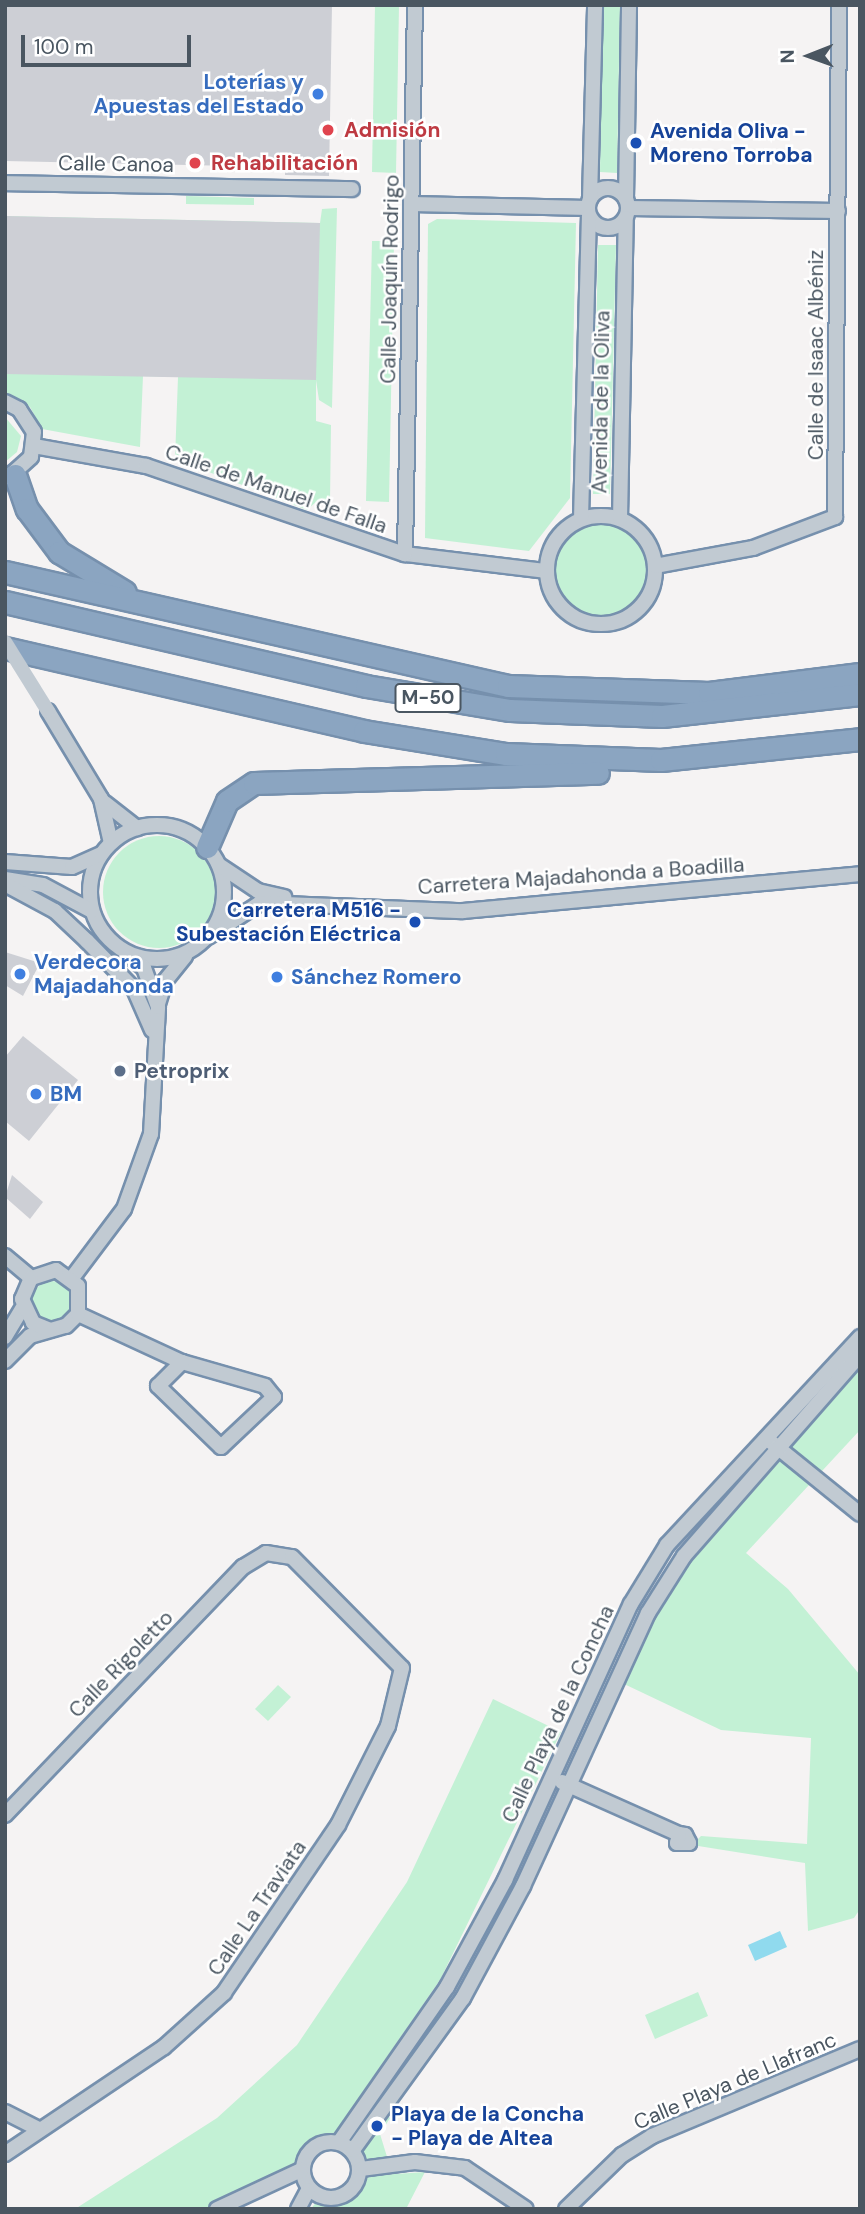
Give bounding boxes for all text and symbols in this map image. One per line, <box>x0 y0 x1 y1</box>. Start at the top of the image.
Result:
scale bar <box>24 21 194 65</box>
north arrow <box>774 21 844 91</box>
text: 100 m <box>34 33 94 61</box>
text: N <box>775 49 800 64</box>
place label: Loterías y Apuestas del Estado <box>93 69 304 119</box>
marker: Loterías y Apuestas del Estado <box>310 86 326 102</box>
place label: Admisión <box>344 117 440 143</box>
place label: Avenida Oliva - Moreno Torroba <box>650 118 813 168</box>
marker: Admisión <box>318 120 338 140</box>
marker: Avenida Oliva - Moreno Torroba <box>628 135 644 151</box>
street label: Calle Canoa <box>58 150 174 178</box>
place label: Rehabilitación <box>211 150 358 176</box>
marker: Rehabilitación <box>185 153 205 173</box>
street label: Calle Joaquín Rodrigo <box>376 174 404 384</box>
street label: Calle de Isaac Albéniz <box>803 250 829 460</box>
street label: Avenida de la Oliva <box>587 310 615 494</box>
street label: Calle de Manuel de Falla <box>162 439 390 539</box>
road number: M-50 <box>393 682 463 713</box>
street label: Carretera Majadahonda a Boadilla <box>417 852 745 900</box>
place label: Carretera M516 - Subestación Eléctrica <box>176 897 401 947</box>
marker: Carretera M516 - Subestación Eléctrica <box>407 914 423 930</box>
place label: Verdecora Majadahonda <box>34 949 174 999</box>
place label: Sánchez Romero <box>291 964 462 990</box>
marker: Verdecora Majadahonda <box>12 966 28 982</box>
marker: Sánchez Romero <box>269 969 285 985</box>
place label: Petroprix <box>134 1058 229 1084</box>
marker: Petroprix <box>112 1063 128 1079</box>
place label: BM <box>50 1081 82 1107</box>
marker: BM <box>28 1086 44 1102</box>
street label: Calle Playa de la Concha <box>497 1601 619 1827</box>
street label: Calle Rigoletto <box>63 1605 179 1723</box>
street label: Calle La Traviata <box>202 1836 312 1980</box>
street label: Calle Playa de Llafranc <box>630 2027 840 2135</box>
place label: Playa de la Concha - Playa de Altea <box>391 2101 584 2151</box>
marker: Playa de la Concha - Playa de Altea <box>369 2118 385 2134</box>

